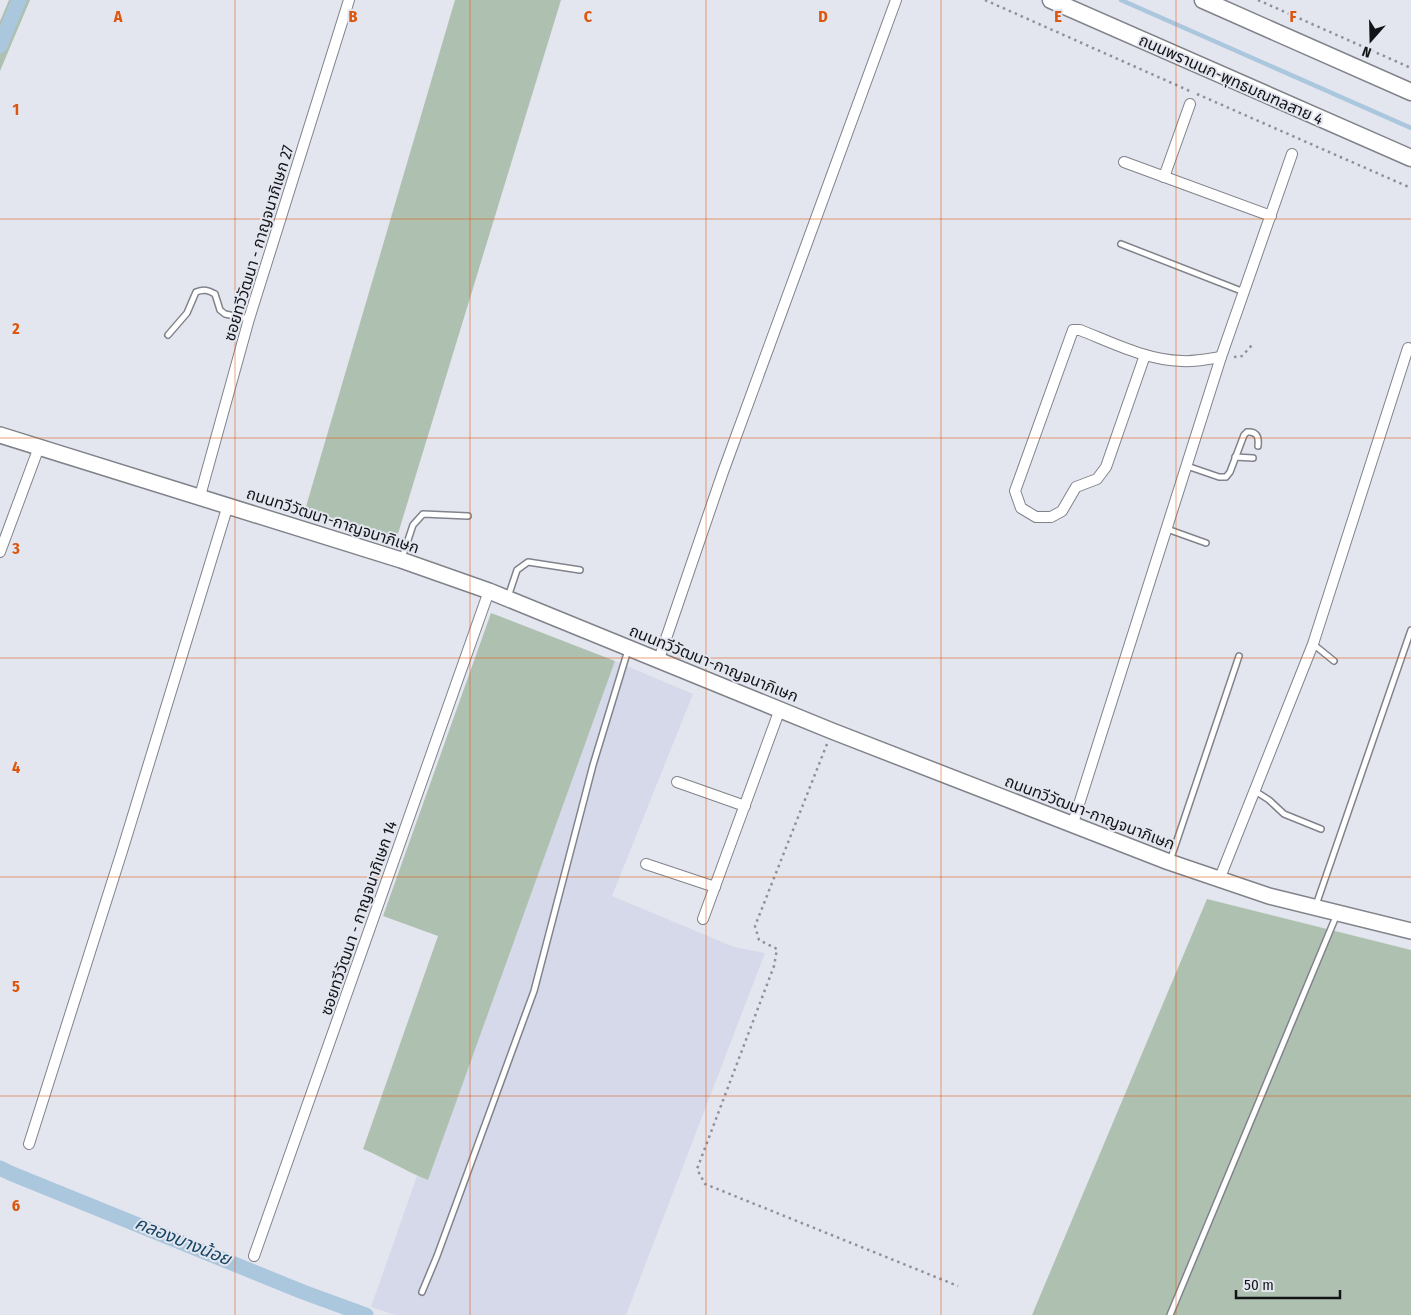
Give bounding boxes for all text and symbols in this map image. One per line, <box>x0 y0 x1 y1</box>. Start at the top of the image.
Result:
text: A <box>113 7 123 26</box>
text: B <box>349 7 358 26</box>
text: C <box>584 7 593 26</box>
text: D <box>818 7 828 26</box>
text: E <box>1054 7 1062 26</box>
text: F <box>1289 7 1297 26</box>
north arrow <box>1346 15 1396 65</box>
street label: ถนนพรานนก-พุทธมณฑลสาย 4 <box>1136 30 1326 129</box>
text: N <box>1360 42 1374 61</box>
text: 1 <box>13 100 19 119</box>
street label: ซอยทวีวัฒนา - กาญจนาภิเษก 27 <box>220 142 298 343</box>
text: 2 <box>11 319 20 338</box>
street label: ถนนทวีวัฒนา-กาญจนาภิเษก <box>244 483 422 557</box>
text: 3 <box>11 539 20 558</box>
street label: ถนนทวีวัฒนา-กาญจนาภิเษก <box>626 621 801 706</box>
text: 4 <box>12 758 20 777</box>
street label: ถนนทวีวัฒนา-กาญจนาภิเษก <box>1002 771 1178 854</box>
street label: ซอยทวีวัฒนา - กาญจนาภิเษก 14 <box>316 818 401 1018</box>
text: 5 <box>12 977 20 996</box>
text: 6 <box>12 1196 20 1215</box>
water label: คลองบางน้อย <box>132 1212 235 1271</box>
scale bar <box>1236 1268 1340 1300</box>
text: 50 m <box>1244 1276 1274 1294</box>

